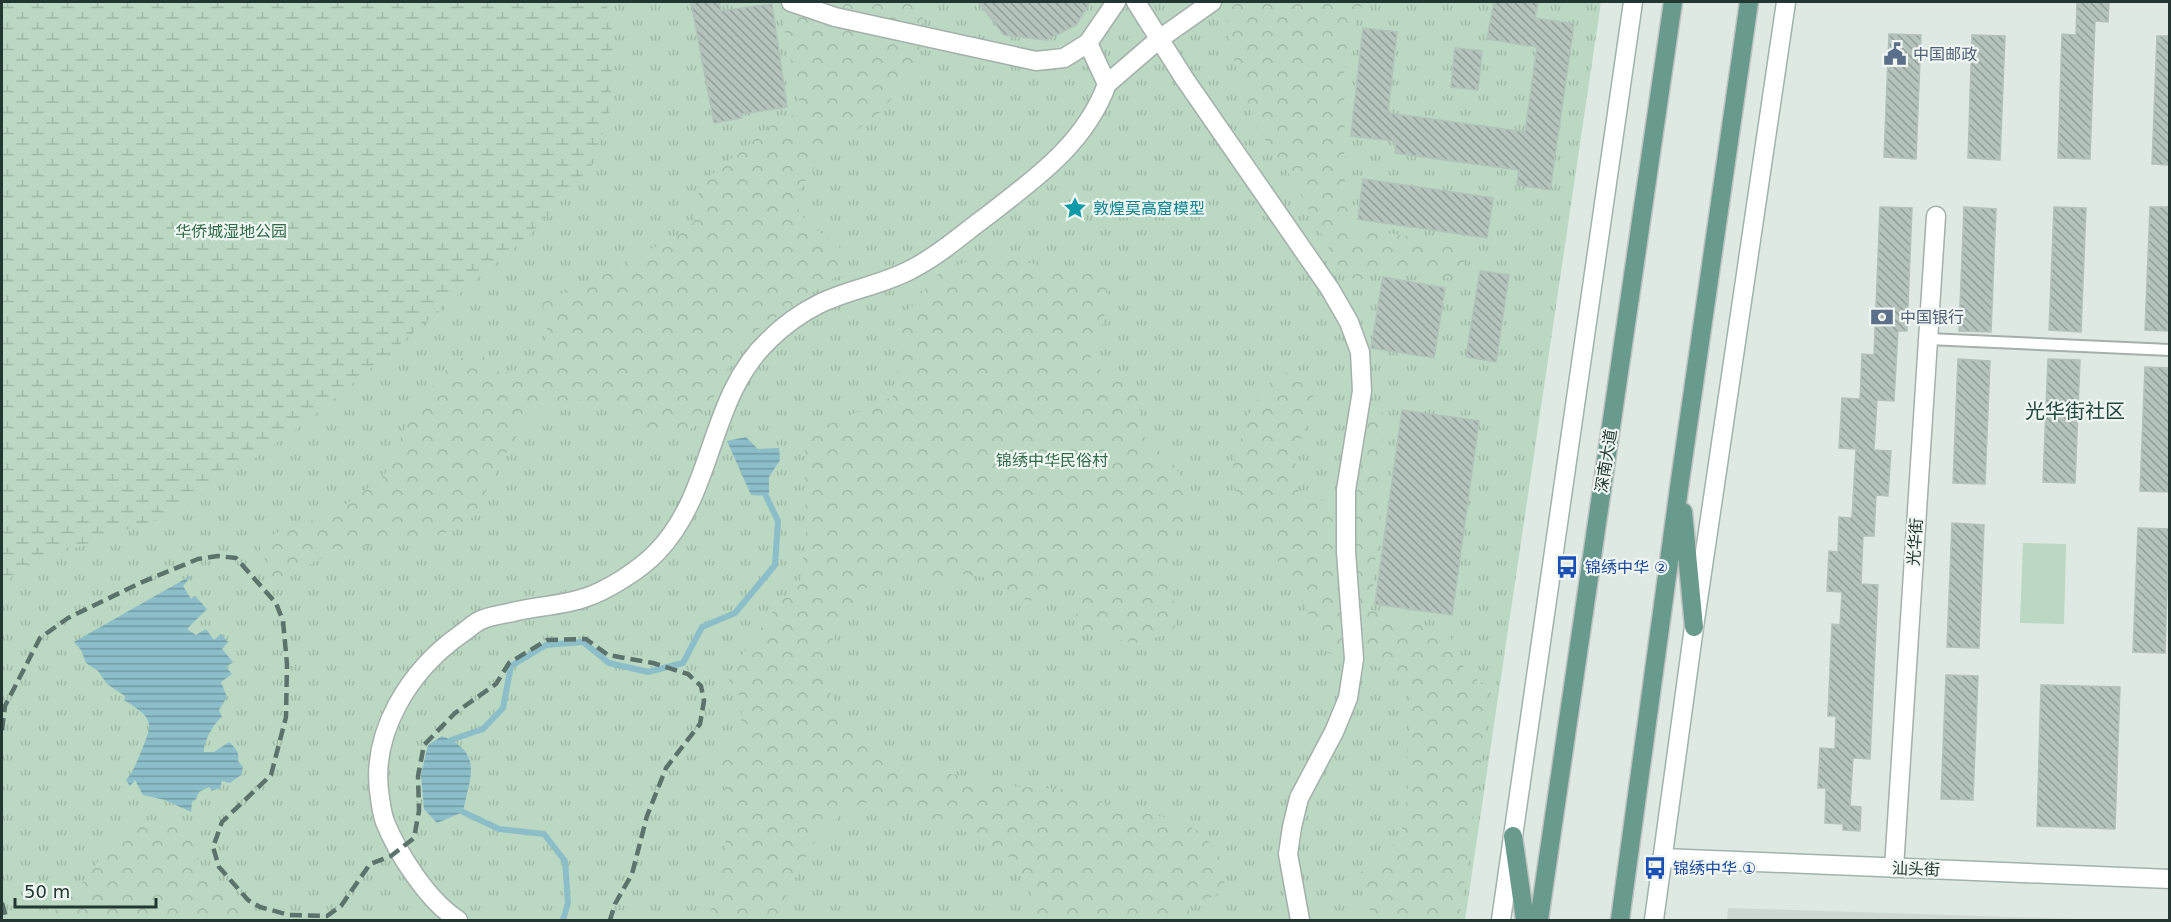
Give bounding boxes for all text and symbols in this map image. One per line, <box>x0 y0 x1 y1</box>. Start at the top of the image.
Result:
public building icon: 中国邮政 <box>1882 41 1908 67</box>
place label: 中国邮政 <box>1913 45 1977 64</box>
place icon: 敦煌莫高窟模型 <box>1062 195 1088 221</box>
place label: 敦煌莫高窟模型 <box>1093 199 1205 218</box>
park label: 华侨城湿地公园 <box>175 222 287 241</box>
bank icon: 中国银行 <box>1869 304 1895 330</box>
place label: 中国银行 <box>1900 308 1964 327</box>
district label: 光华街社区 <box>2025 399 2125 423</box>
street label: 深南大道 <box>1592 428 1620 494</box>
park label: 锦绣中华民俗村 <box>996 451 1108 470</box>
street label: 光华街 <box>1904 517 1926 567</box>
bus stop icon: 锦绣中华 ② <box>1554 554 1580 580</box>
place label: 锦绣中华 ② <box>1585 558 1668 577</box>
bus stop icon: 锦绣中华 ① <box>1642 855 1668 881</box>
place label: 锦绣中华 ① <box>1673 859 1756 878</box>
street label: 汕头街 <box>1892 859 1940 879</box>
scale bar <box>15 871 156 909</box>
text: 50 m <box>24 881 70 902</box>

